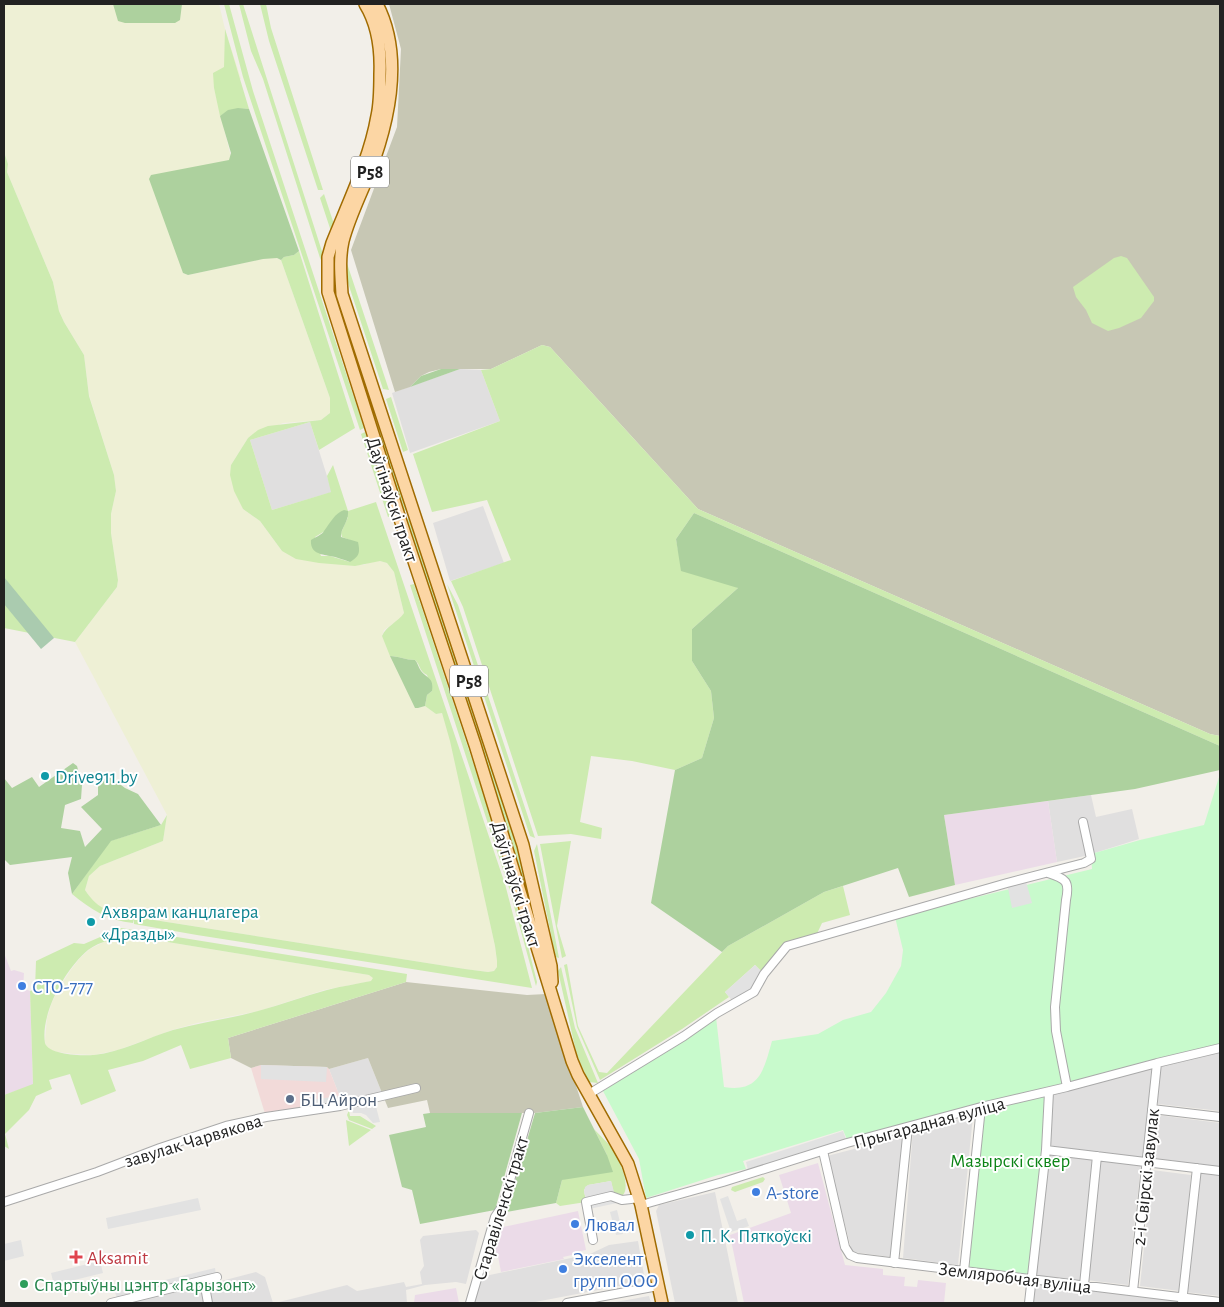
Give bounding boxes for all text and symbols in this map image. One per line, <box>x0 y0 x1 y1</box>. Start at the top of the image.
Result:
road number: Р58 <box>351 156 389 188</box>
street label: Даўгінаўскі тракт <box>362 434 421 565</box>
road number: Р58 <box>450 666 488 696</box>
place label: Drive911.by <box>55 768 138 787</box>
marker: Drive911.by <box>39 770 51 782</box>
street label: Даўгінаўскі тракт <box>487 819 544 950</box>
place label: Ахвярам канцлагера «Дразды» <box>101 903 259 944</box>
marker: Ахвярам канцлагера «Дразды» <box>85 916 97 928</box>
place label: СТО-777 <box>32 978 93 997</box>
marker: СТО-777 <box>16 980 28 992</box>
place label: БЦ Айрон <box>300 1091 377 1110</box>
marker: БЦ Айрон <box>284 1093 296 1105</box>
street label: Прыгарадная вуліца <box>852 1094 1007 1153</box>
street label: 2-і Свірскі завулак <box>1130 1107 1163 1247</box>
street label: завулак Чарвякова <box>122 1111 265 1171</box>
street label: Старавіленскі тракт <box>471 1134 532 1283</box>
park label: Мазырскі сквер <box>950 1152 1070 1171</box>
place label: А-store <box>766 1184 819 1203</box>
marker: А-store <box>750 1186 762 1198</box>
place label: Лювал <box>585 1216 635 1235</box>
marker: Лювал <box>569 1218 581 1230</box>
place label: П. К. Пяткоўскі <box>700 1227 812 1246</box>
marker: П. К. Пяткоўскі <box>684 1229 696 1241</box>
place label: Aksamit <box>87 1249 148 1268</box>
marker: Aksamit <box>69 1250 83 1264</box>
place label: Экселент групп ООО <box>573 1250 658 1291</box>
street label: Земляробчая вуліца <box>937 1260 1093 1297</box>
marker: Экселент групп ООО <box>557 1263 569 1275</box>
place label: Спартыўны цэнтр «Гарызонт» <box>34 1276 256 1295</box>
marker: Спартыўны цэнтр «Гарызонт» <box>18 1278 30 1290</box>

